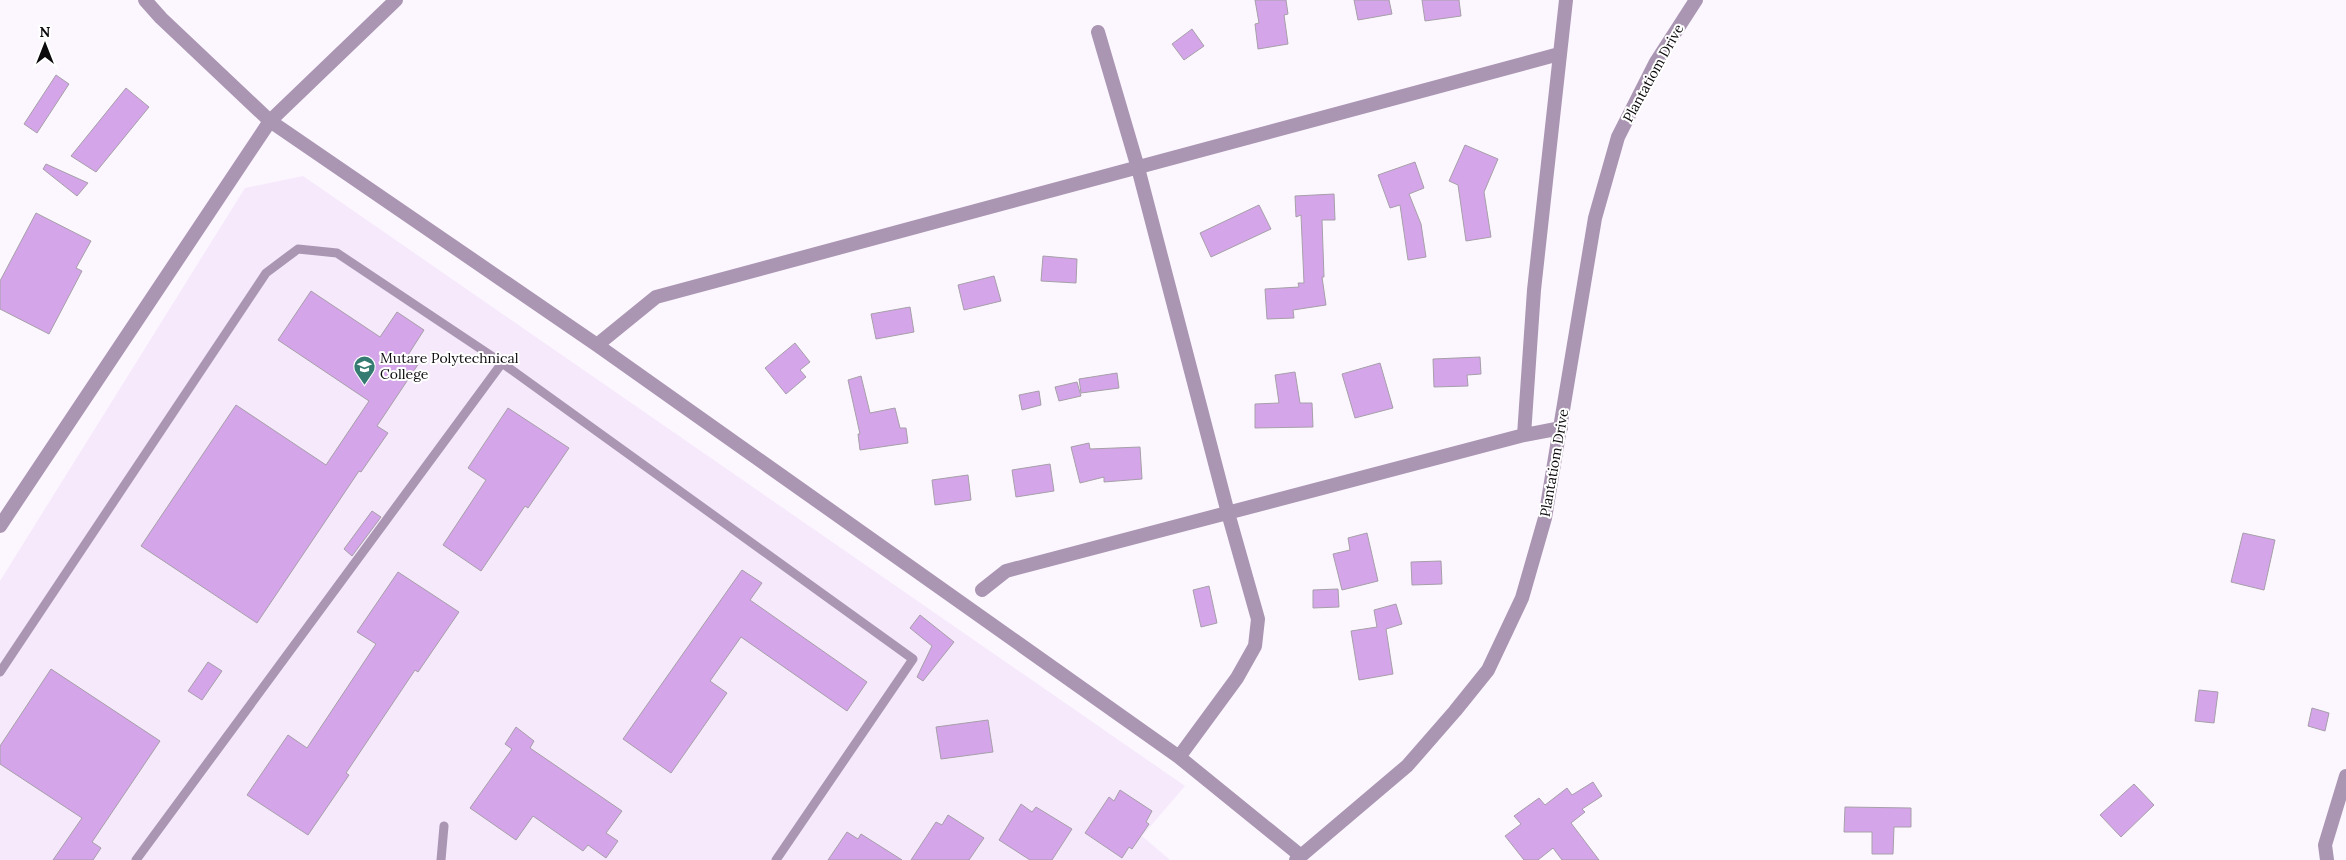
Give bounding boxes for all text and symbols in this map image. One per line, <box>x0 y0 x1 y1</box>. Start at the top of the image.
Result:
north arrow <box>20 20 70 70</box>
street label: Plantatiom Drive <box>1619 21 1688 125</box>
text: N <box>40 23 51 41</box>
place label: Mutare Polytechnical College <box>380 349 519 383</box>
school or university icon: Mutare Polytechnical College <box>352 354 376 385</box>
street label: Plantatiom Drive <box>1536 407 1572 518</box>

